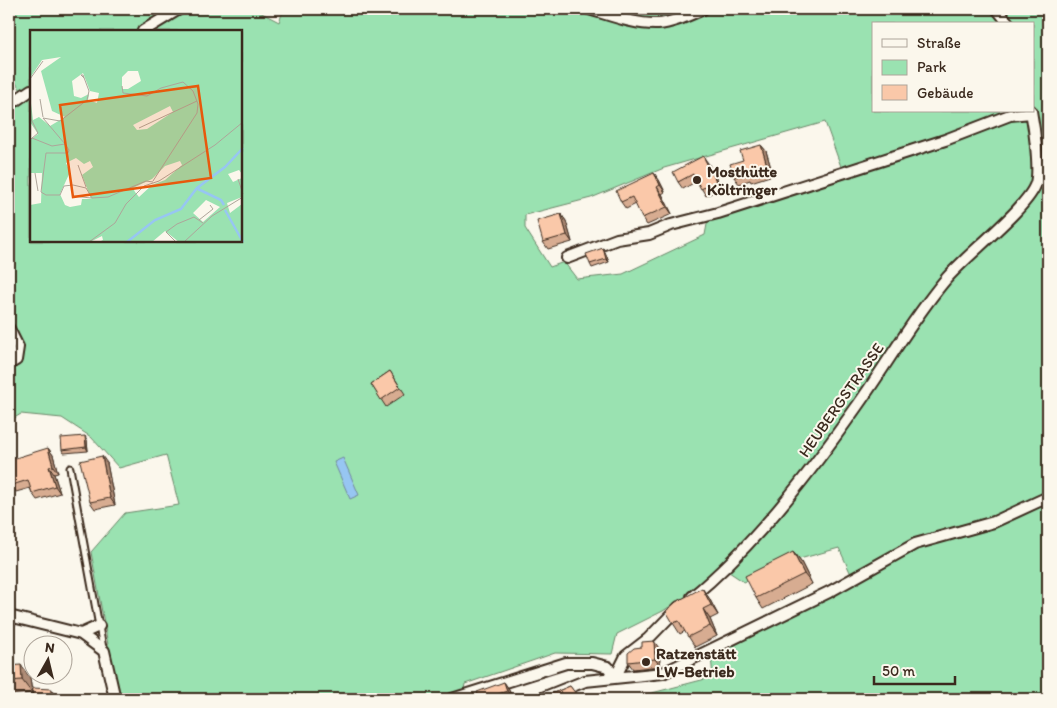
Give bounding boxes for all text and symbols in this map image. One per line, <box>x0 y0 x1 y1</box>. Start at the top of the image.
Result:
legend <box>872 22 1034 112</box>
inset map <box>30 30 242 242</box>
text: Straße <box>917 34 961 52</box>
text: Park <box>917 58 947 76</box>
text: Gebäude <box>917 84 974 102</box>
place label: Mosthütte Költringer <box>707 162 778 200</box>
marker: Mosthütte Költringer <box>691 174 703 186</box>
street label: HEUBERGSTRASSE <box>794 339 888 461</box>
north arrow <box>22 636 72 686</box>
text: N <box>44 639 56 657</box>
place label: Ratzenstätt LW-Betrieb <box>656 644 737 681</box>
scale bar <box>874 653 956 685</box>
marker: Ratzenstätt LW-Betrieb <box>640 656 652 668</box>
text: 50 m <box>882 662 915 680</box>

